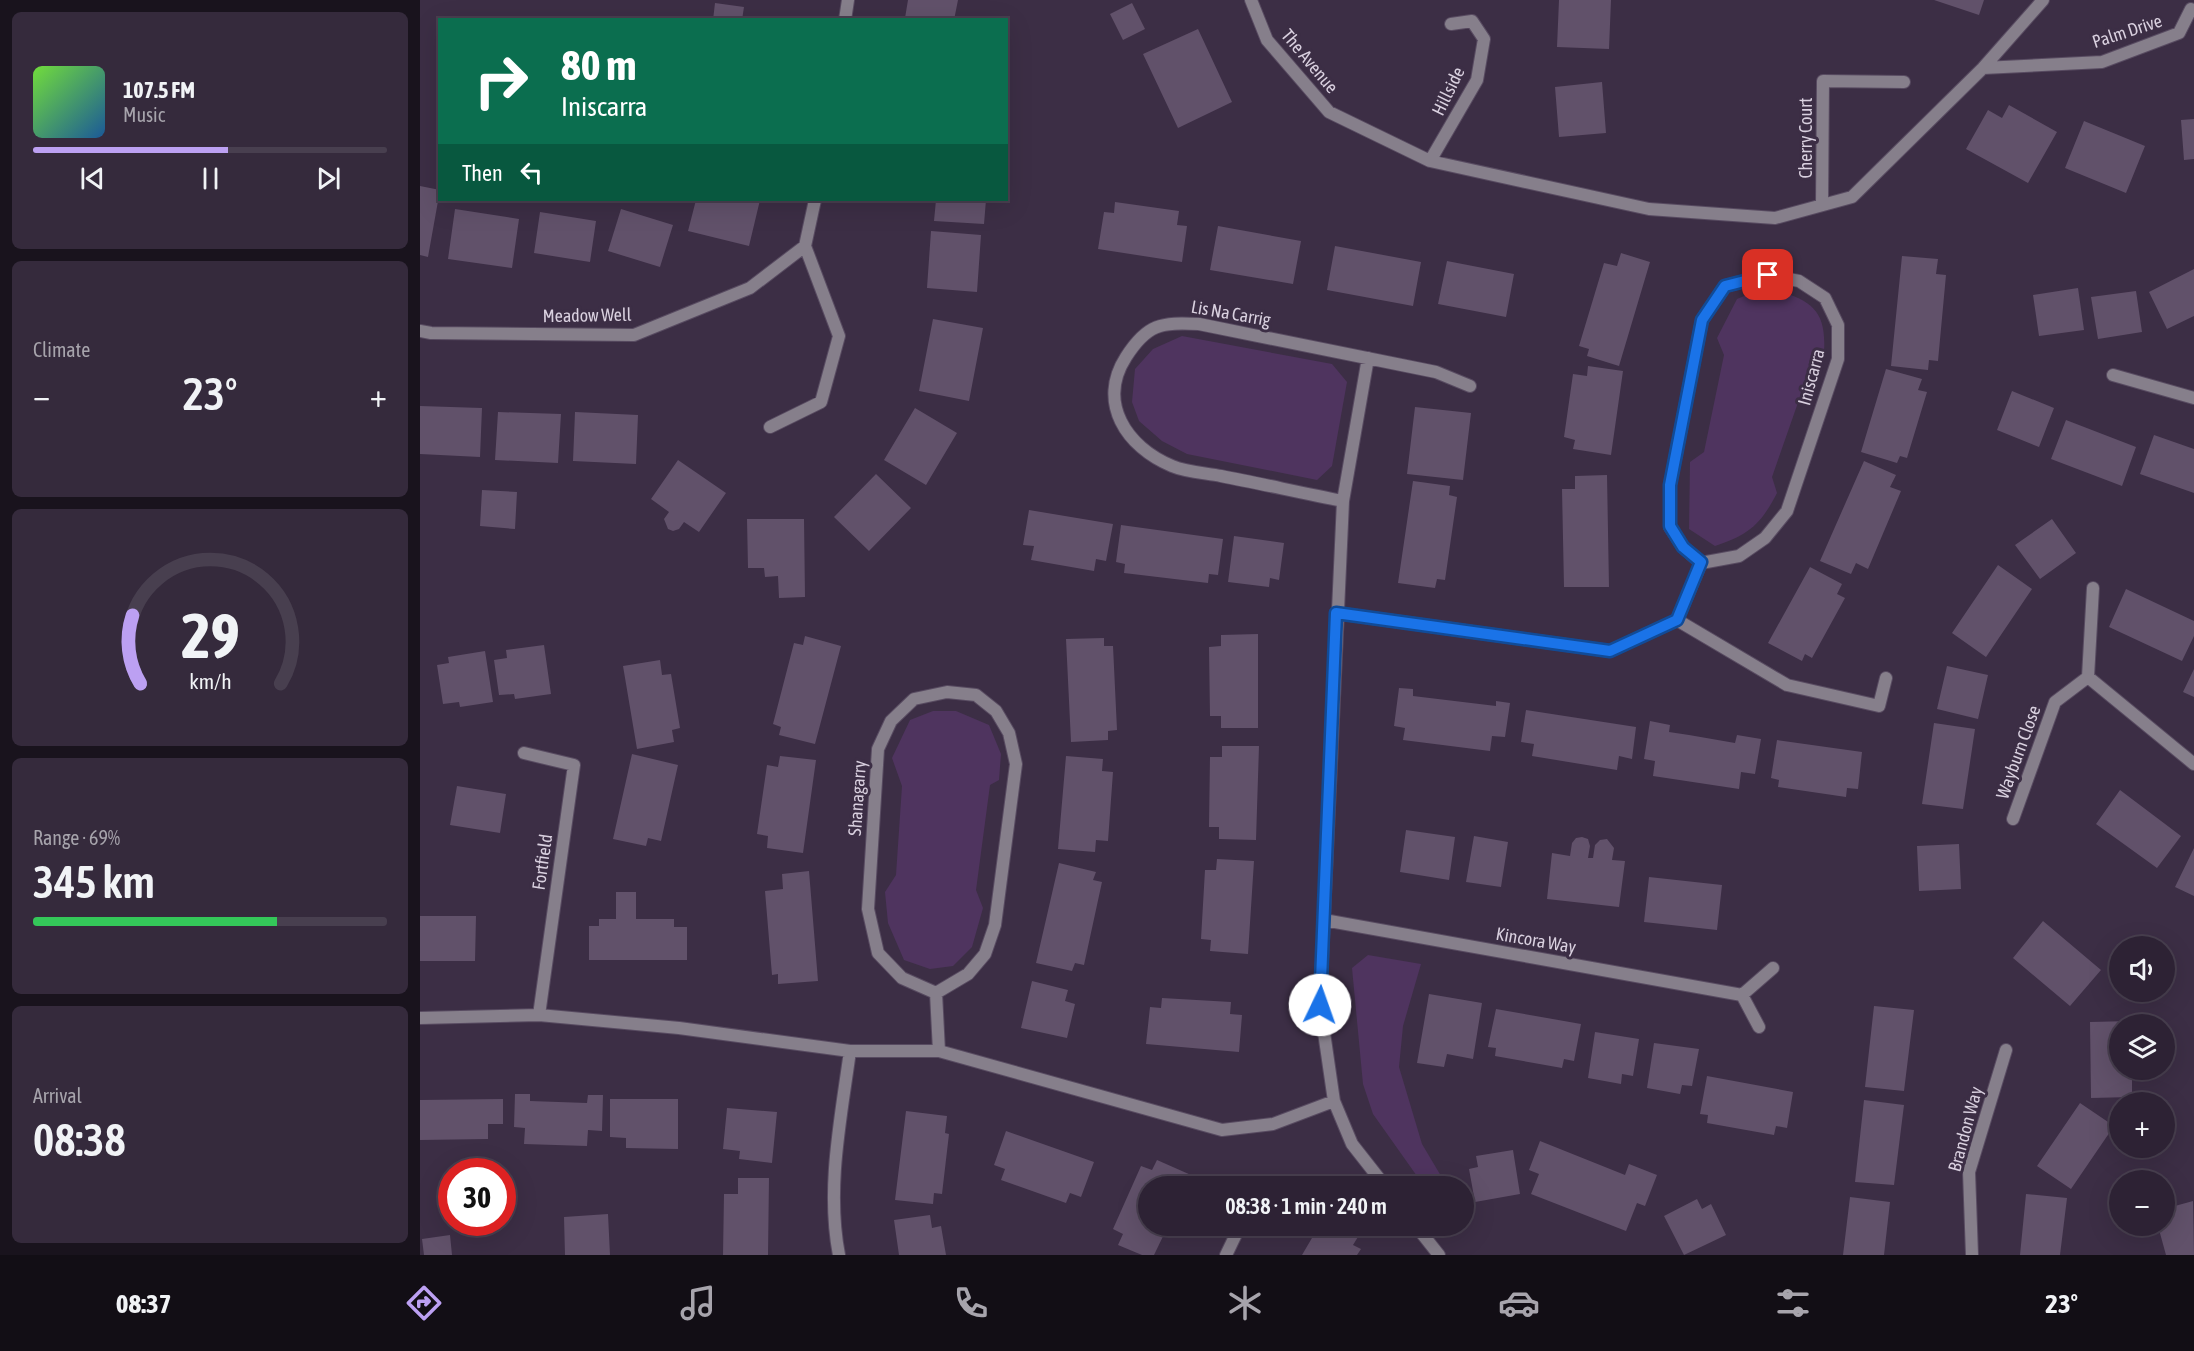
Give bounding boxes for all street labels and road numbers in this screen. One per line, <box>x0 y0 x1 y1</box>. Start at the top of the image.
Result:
street label: Palm Drive <box>2090 10 2164 52</box>
street label: The Avenue <box>1277 25 1343 97</box>
street label: Hillside <box>1427 63 1469 119</box>
street label: Cherry Court <box>1795 97 1816 179</box>
street label: Lis Na Carrig <box>1190 296 1273 330</box>
street label: Meadow Well <box>542 304 632 326</box>
street label: Iniscarra <box>1793 347 1829 407</box>
street label: Wayburn Close <box>1991 702 2045 802</box>
street label: Shanagarry <box>844 760 870 836</box>
street label: Fortfield <box>528 833 556 891</box>
street label: Kincora Way <box>1494 923 1578 957</box>
street label: Brandon Way <box>1944 1084 1986 1174</box>

